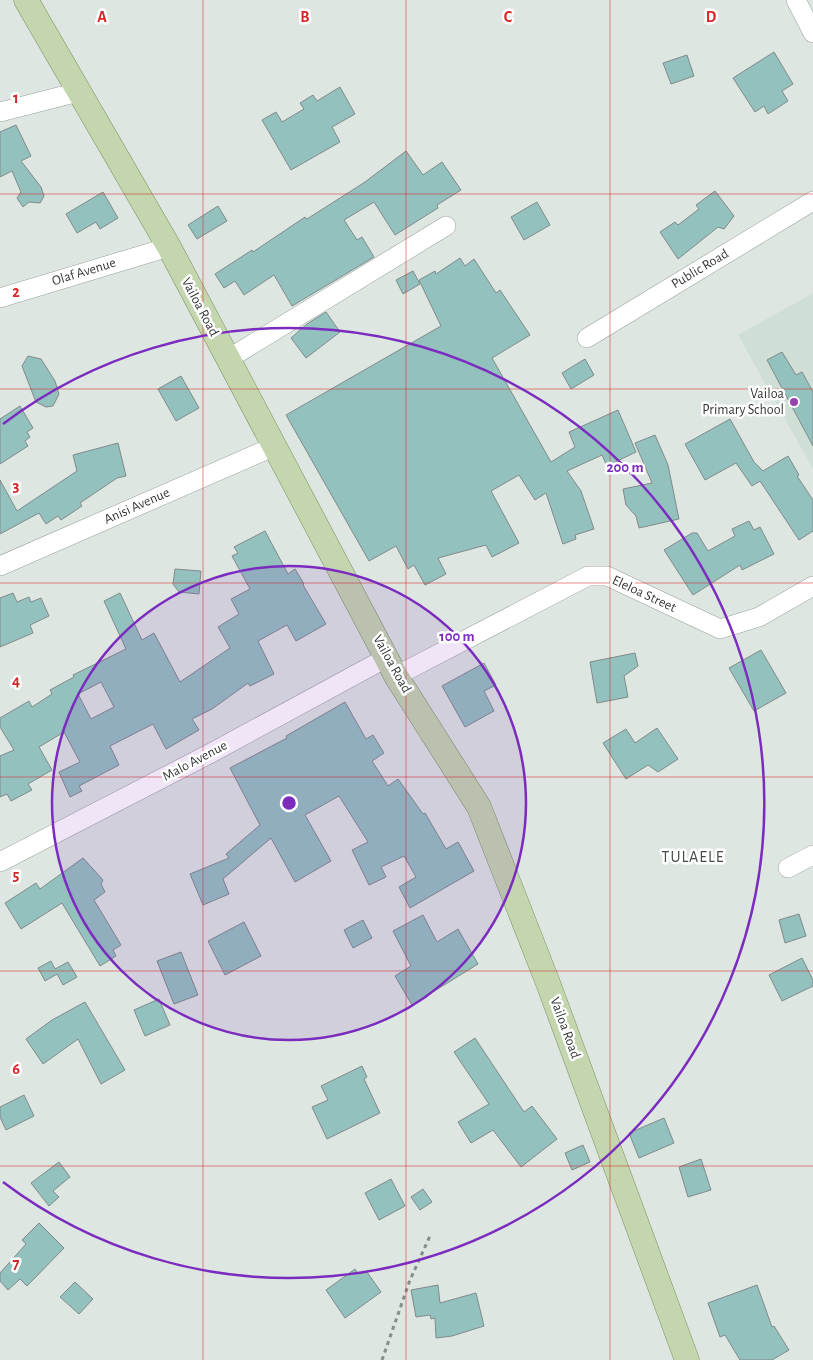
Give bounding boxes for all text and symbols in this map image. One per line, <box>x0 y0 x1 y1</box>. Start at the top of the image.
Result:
text: A <box>97 9 107 25</box>
text: B <box>300 9 310 25</box>
text: C <box>504 9 513 25</box>
text: D <box>706 9 717 25</box>
text: 1 <box>13 90 19 106</box>
street label: Public Road <box>669 247 731 291</box>
street label: Olaf Avenue <box>50 256 118 288</box>
street label: Vailoa Road <box>179 275 221 339</box>
text: 2 <box>12 284 20 300</box>
place label: Vailoa Primary School <box>702 387 785 417</box>
marker: Vailoa Primary School <box>788 396 800 408</box>
text: 200 m <box>606 460 644 475</box>
text: 3 <box>13 478 20 494</box>
street label: Anisi Avenue <box>102 485 172 527</box>
street label: Eleloa Street <box>610 573 679 615</box>
text: 100 m <box>439 629 475 644</box>
street label: Vailoa Road <box>370 633 414 695</box>
text: 4 <box>12 673 20 689</box>
street label: Malo Avenue <box>160 738 230 784</box>
centre of rings <box>280 794 298 812</box>
district label: TULAELE <box>662 849 724 865</box>
text: 5 <box>13 867 20 883</box>
street label: Vailoa Road <box>547 996 583 1060</box>
text: 6 <box>12 1061 20 1077</box>
text: 7 <box>13 1256 20 1272</box>

